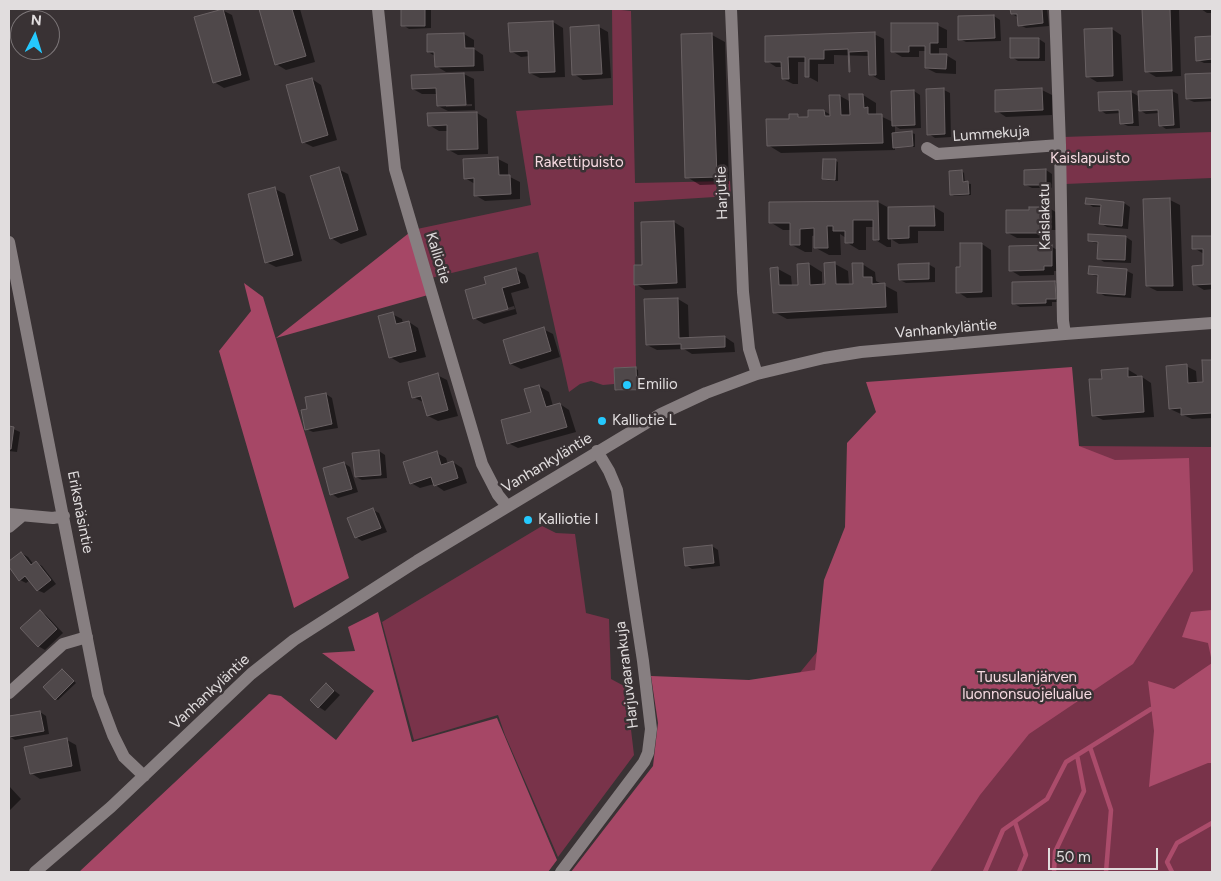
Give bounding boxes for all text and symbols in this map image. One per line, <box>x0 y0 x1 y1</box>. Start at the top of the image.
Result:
north arrow <box>10 10 60 60</box>
text: N <box>30 12 42 29</box>
street label: Lummekuja <box>952 122 1030 146</box>
park label: Kaislapuisto <box>1050 150 1130 168</box>
park label: Rakettipuisto <box>534 154 624 172</box>
street label: Harjutie <box>712 166 732 220</box>
street label: Kaislakatu <box>1035 183 1055 251</box>
street label: Kalliotie <box>422 230 454 286</box>
street label: Vanhankyläntie <box>894 316 998 342</box>
place label: Emilio <box>637 376 678 394</box>
marker: Emilio <box>621 379 633 391</box>
place label: Kalliotie L <box>612 412 676 430</box>
marker: Kalliotie L <box>596 415 608 427</box>
street label: Vanhankyläntie <box>499 429 595 497</box>
street label: Eriksnäsintie <box>63 469 97 555</box>
place label: Kalliotie I <box>538 511 599 529</box>
marker: Kalliotie I <box>522 514 534 526</box>
street label: Harjuvaarankuja <box>612 620 642 730</box>
street label: Vanhankyläntie <box>167 651 253 733</box>
park label: Tuusulanjärven luonnonsuojelualue <box>962 669 1092 704</box>
scale bar <box>1051 838 1161 870</box>
text: 50 m <box>1056 848 1091 866</box>

